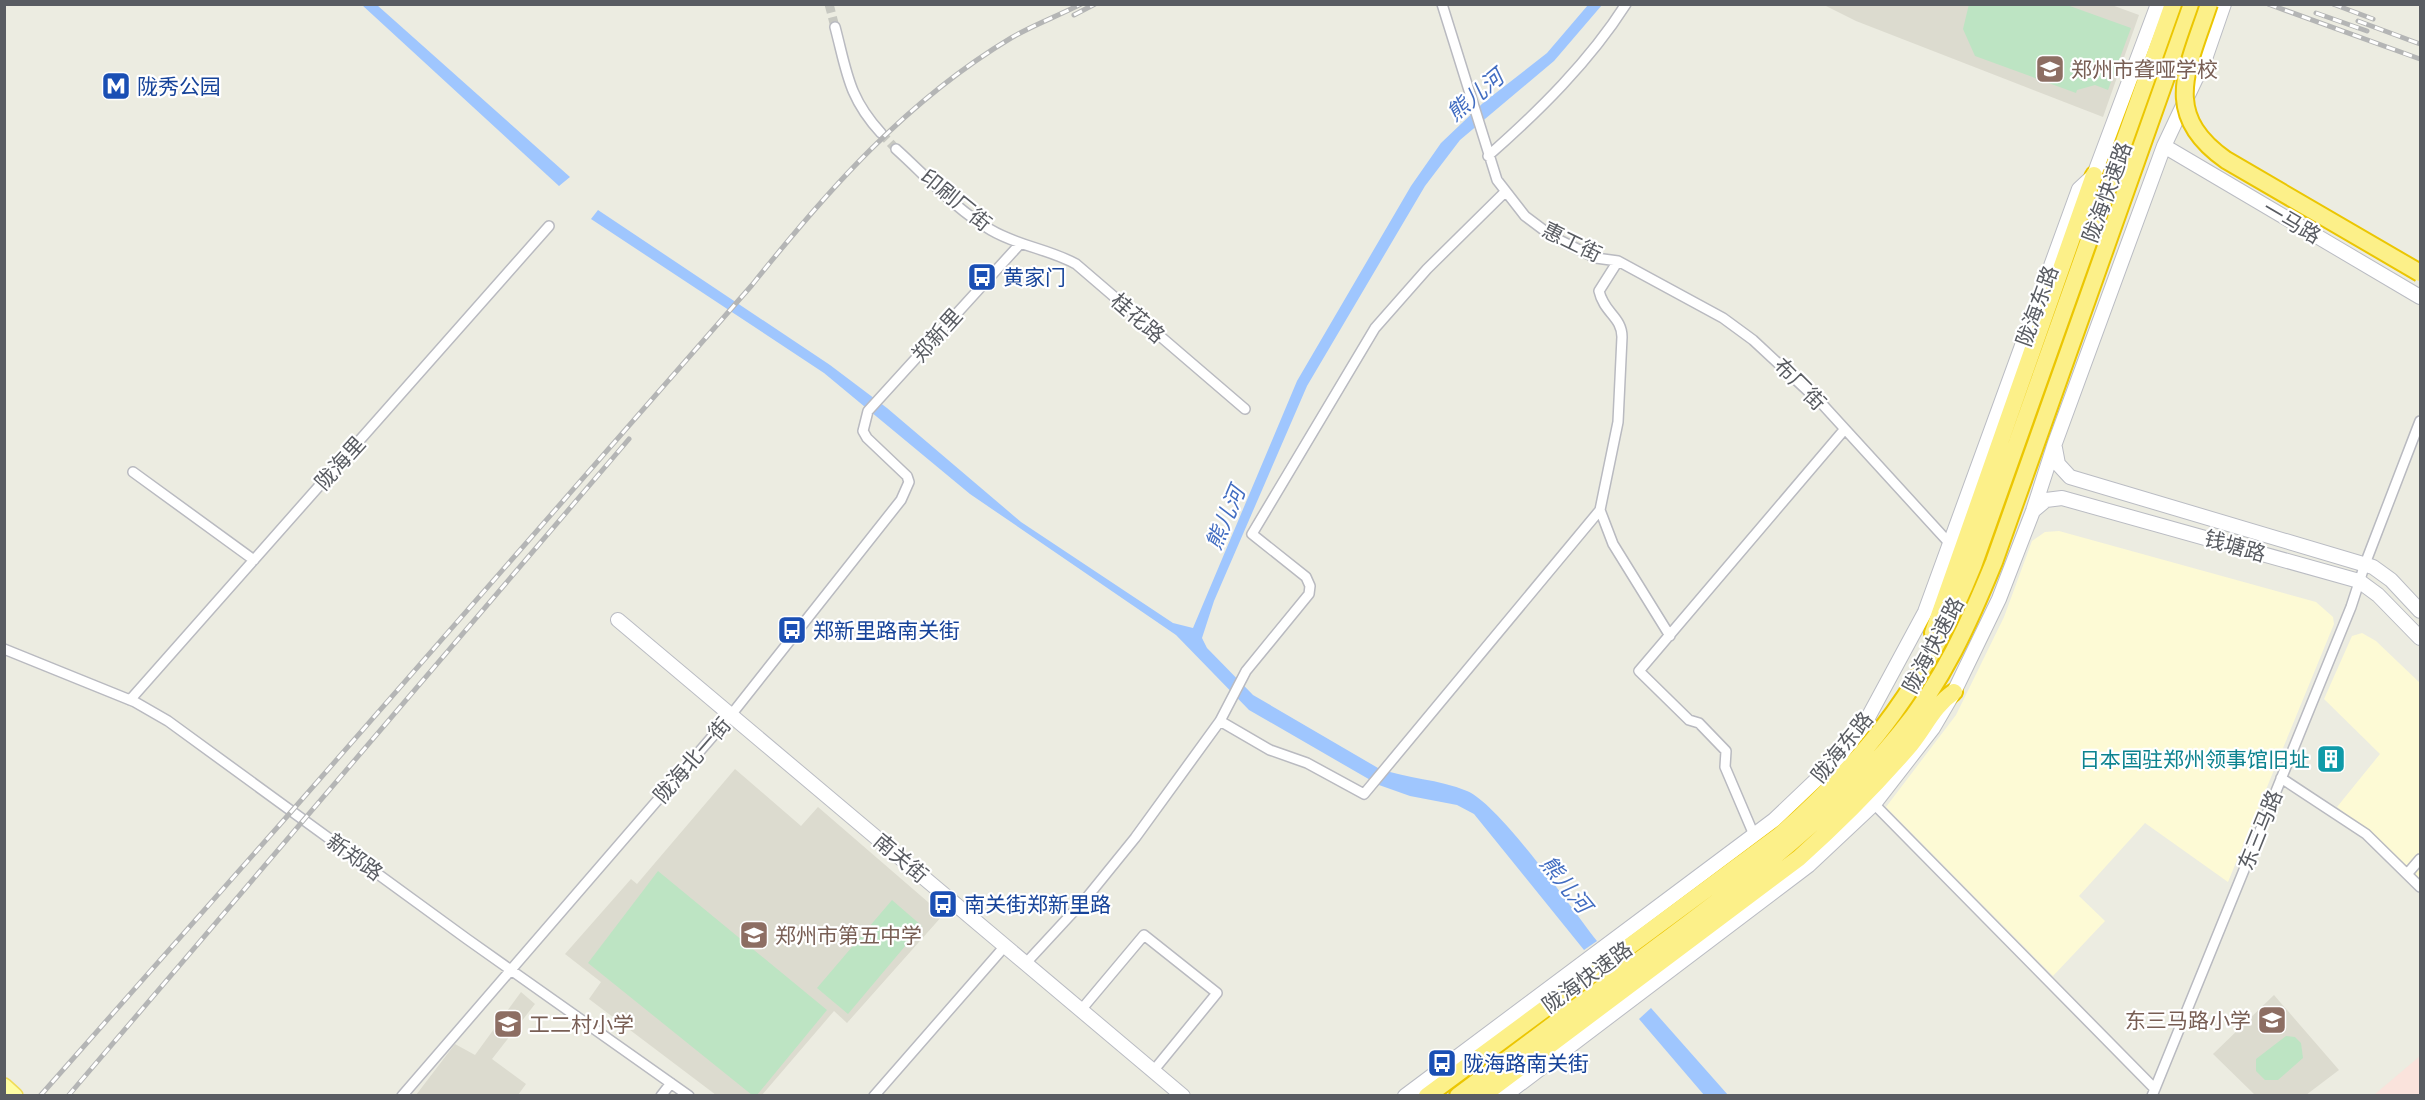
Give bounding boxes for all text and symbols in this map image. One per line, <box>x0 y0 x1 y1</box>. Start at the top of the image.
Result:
school or university icon: 郑州市聋哑学校 <box>2034 53 2066 85</box>
place label: 郑州市聋哑学校 <box>2071 57 2218 82</box>
water label: 熊儿河 <box>1441 61 1512 126</box>
metro station icon: 陇秀公园 <box>100 70 132 102</box>
place label: 陇秀公园 <box>137 74 221 99</box>
street label: 陇海快速路 <box>2077 138 2137 246</box>
street label: 印刷厂街 <box>915 164 997 236</box>
street label: 一马路 <box>2258 195 2326 249</box>
street label: 惠工街 <box>1538 217 1606 267</box>
bus stop icon: 黄家门 <box>966 261 998 293</box>
street label: 陇海东路 <box>2011 262 2063 350</box>
place label: 黄家门 <box>1003 265 1066 290</box>
street label: 桂花路 <box>1106 288 1170 348</box>
street label: 郑新里 <box>907 303 967 367</box>
street label: 布厂街 <box>1769 353 1831 415</box>
street label: 陇海里 <box>310 431 370 495</box>
water label: 熊儿河 <box>1200 479 1251 553</box>
street label: 钱塘路 <box>2201 525 2269 567</box>
street label: 陇海快速路 <box>1897 593 1969 697</box>
bus stop icon: 郑新里路南关街 <box>776 614 808 646</box>
place label: 郑新里路南关街 <box>813 618 960 643</box>
street label: 陇海东路 <box>1806 706 1878 788</box>
street label: 陇海北一街 <box>648 712 736 808</box>
building icon: 日本国驻郑州领事馆旧址 <box>2315 743 2347 775</box>
place label: 日本国驻郑州领事馆旧址 <box>2079 747 2310 772</box>
street label: 东三马路 <box>2233 786 2287 874</box>
street label: 新郑路 <box>322 828 388 886</box>
street label: 南关街 <box>869 828 933 888</box>
water label: 熊儿河 <box>1535 850 1599 921</box>
bus stop icon: 南关街郑新里路 <box>927 888 959 920</box>
place label: 南关街郑新里路 <box>964 892 1111 917</box>
school or university icon: 郑州市第五中学 <box>738 919 770 951</box>
place label: 郑州市第五中学 <box>775 923 922 948</box>
street label: 陇海快速路 <box>1537 936 1637 1018</box>
school or university icon: 东三马路小学 <box>2256 1004 2288 1036</box>
school or university icon: 工二村小学 <box>492 1008 524 1040</box>
place label: 东三马路小学 <box>2125 1008 2251 1033</box>
place label: 工二村小学 <box>529 1012 634 1037</box>
bus stop icon: 陇海路南关街 <box>1426 1047 1458 1079</box>
place label: 陇海路南关街 <box>1463 1051 1589 1076</box>

